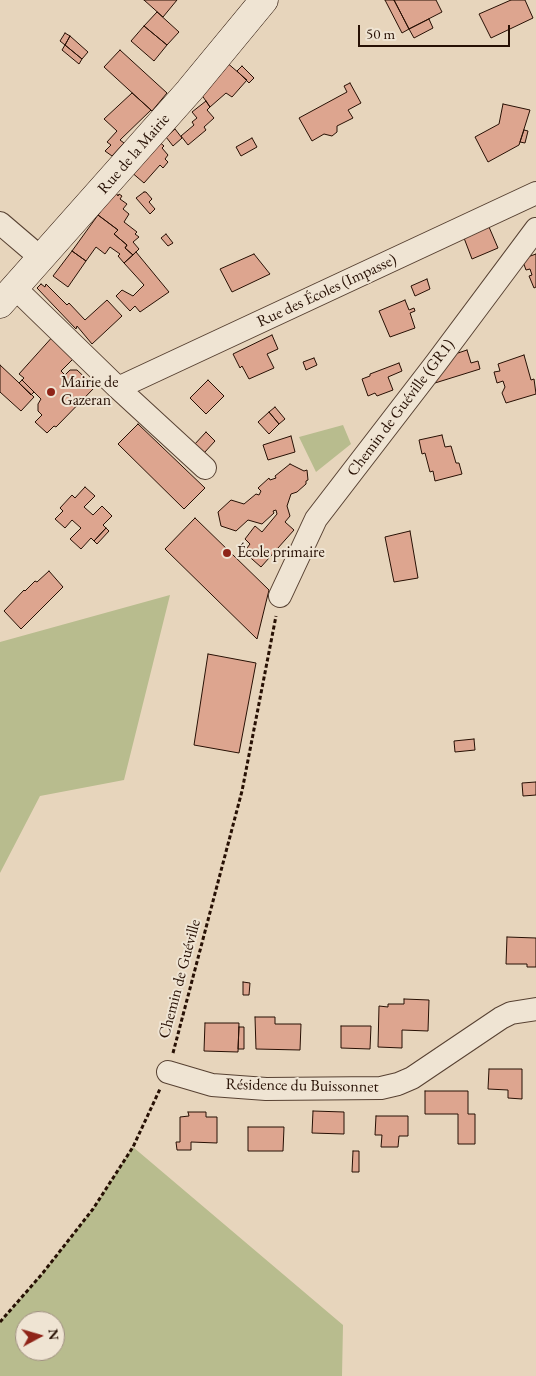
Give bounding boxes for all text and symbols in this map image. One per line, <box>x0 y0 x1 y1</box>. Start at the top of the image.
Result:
scale bar <box>361 15 514 47</box>
text: 50 m <box>366 24 395 43</box>
street label: Rue de la Mairie <box>94 110 174 198</box>
street label: Rue des Écoles (Impasse) <box>254 250 400 332</box>
street label: Chemin de Guéville (GR1) <box>343 336 459 480</box>
place label: Mairie de Gazeran <box>61 373 118 411</box>
marker: Mairie de Gazeran <box>45 386 57 398</box>
place label: École primaire <box>237 543 325 563</box>
marker: École primaire <box>221 547 233 559</box>
street label: Chemin de Guéville <box>155 917 205 1041</box>
street label: Résidence du Buissonnet <box>225 1075 379 1097</box>
north arrow <box>15 1311 65 1361</box>
text: N <box>44 1328 63 1341</box>

